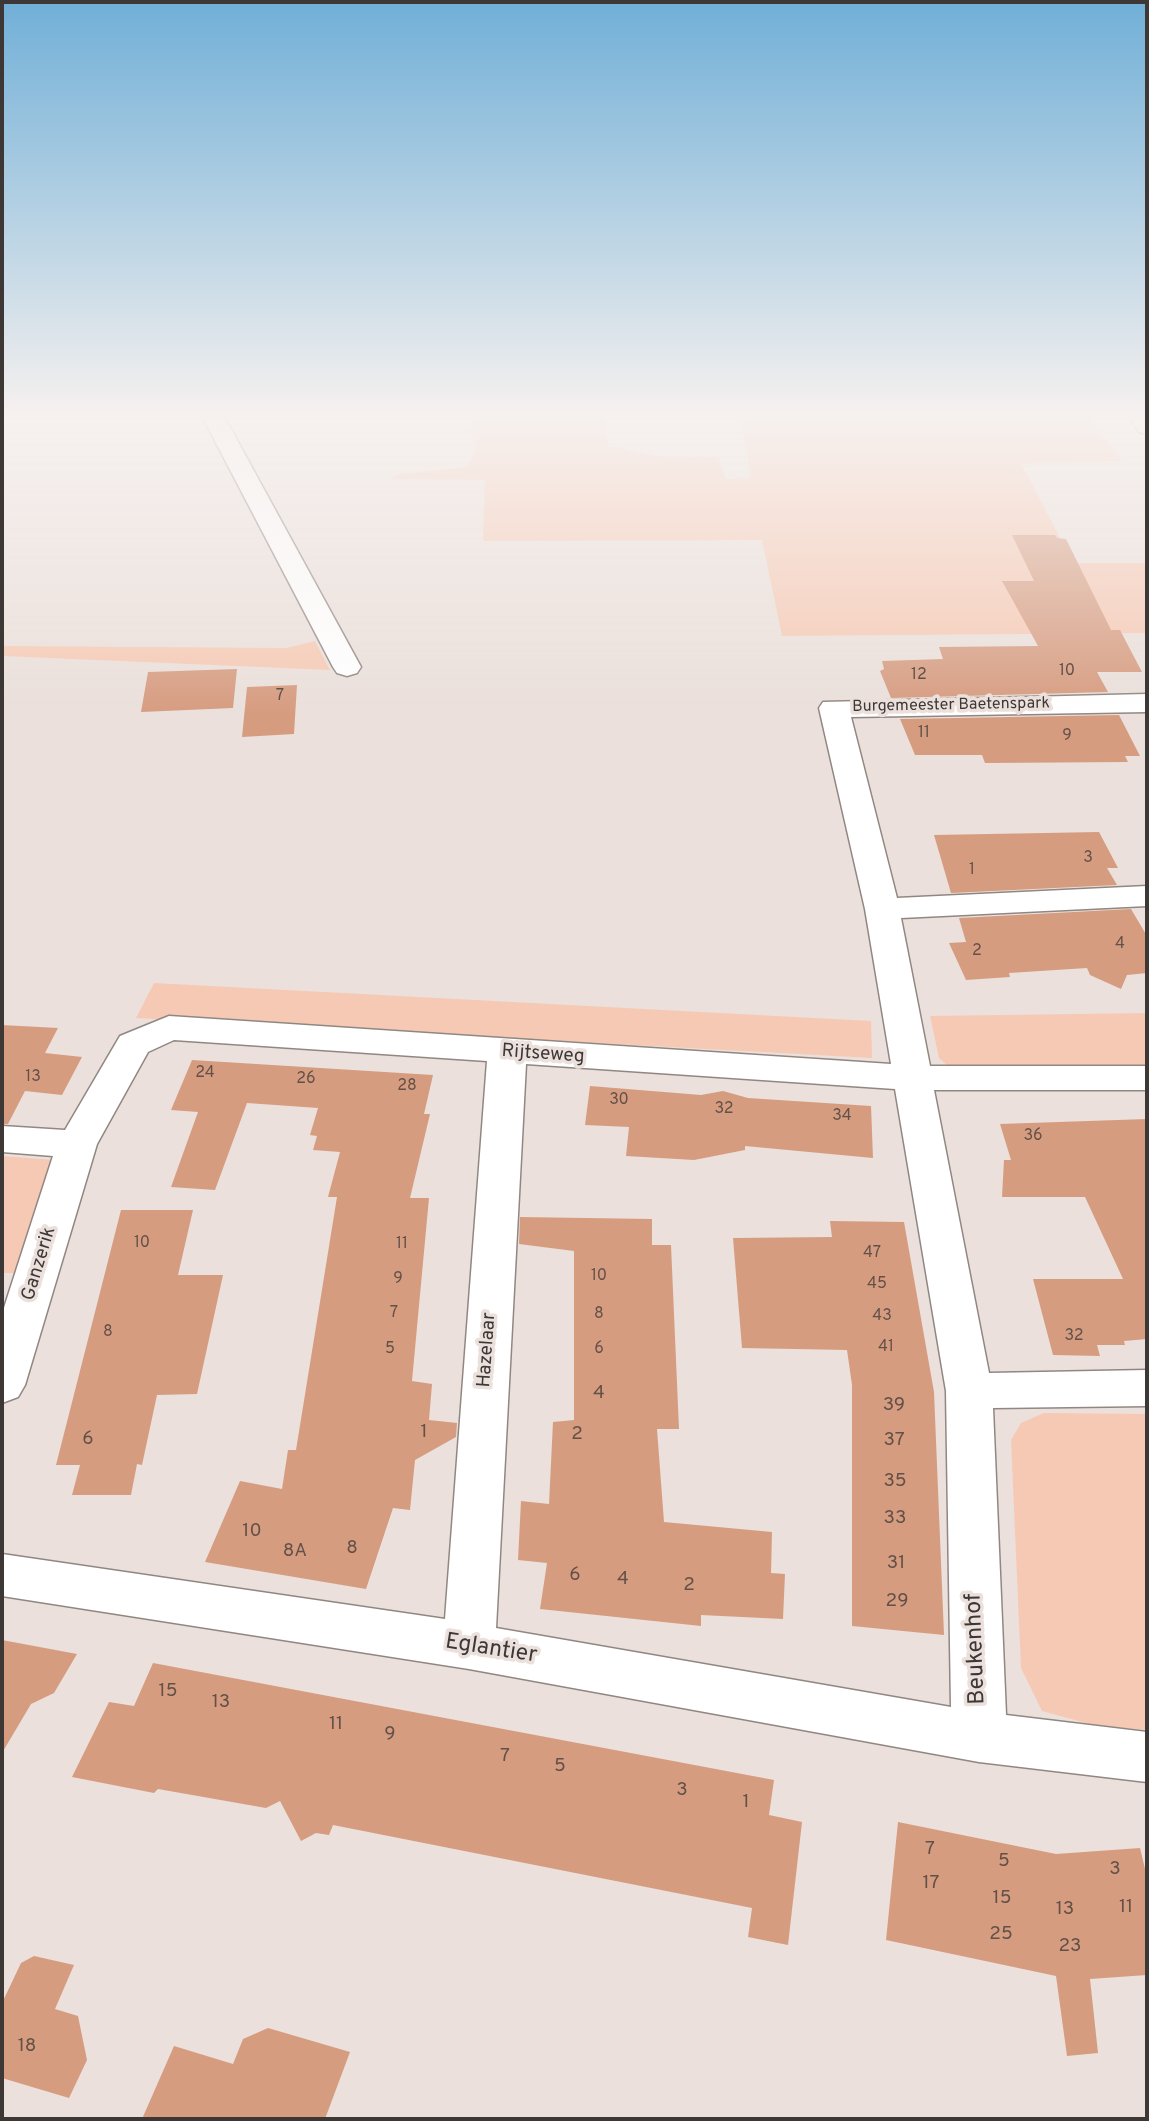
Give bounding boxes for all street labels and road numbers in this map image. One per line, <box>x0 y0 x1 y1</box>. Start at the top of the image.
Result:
street label: Burgemeester Baetenspark <box>852 695 1050 717</box>
street label: Rijtseweg <box>501 1041 585 1069</box>
street label: Ganzerik <box>18 1224 62 1304</box>
street label: Hazelaar <box>474 1312 502 1388</box>
street label: Beukenhof <box>961 1593 993 1705</box>
street label: Eglantier <box>443 1629 539 1671</box>

